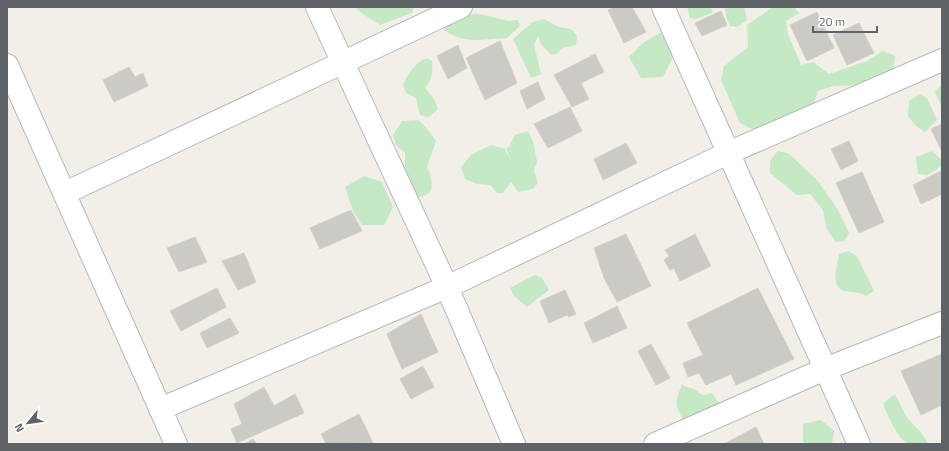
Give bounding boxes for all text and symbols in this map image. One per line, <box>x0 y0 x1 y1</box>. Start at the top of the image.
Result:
scale bar <box>813 8 877 34</box>
text: 20 m <box>819 12 845 31</box>
north arrow <box>8 403 48 443</box>
text: N <box>10 421 28 435</box>

